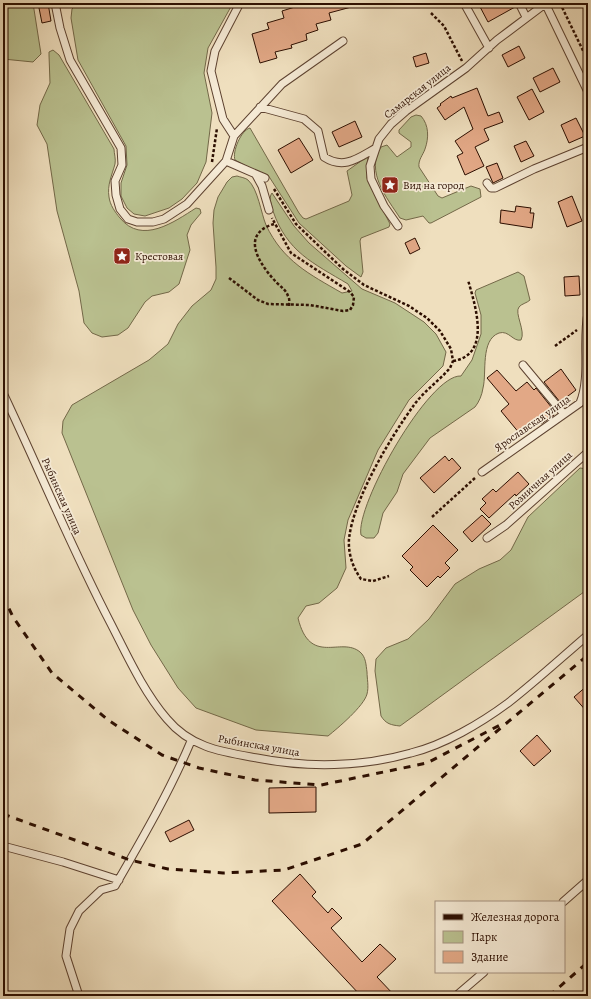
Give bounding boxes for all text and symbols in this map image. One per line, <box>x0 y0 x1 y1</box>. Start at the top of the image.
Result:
street label: Самарская улица <box>381 60 455 122</box>
place icon: Вид на город <box>380 175 400 195</box>
place label: Вид на город <box>403 178 465 193</box>
place icon: Крестовая <box>112 246 132 266</box>
place label: Крестовая <box>135 249 183 264</box>
street label: Ярославская улица <box>491 391 574 455</box>
street label: Розничная улица <box>505 447 576 513</box>
street label: Рыбинская улица <box>38 455 86 538</box>
street label: Рыбинская улица <box>217 731 302 760</box>
legend <box>435 901 565 973</box>
text: Железная дорога <box>471 909 560 925</box>
text: Парк <box>471 929 497 945</box>
text: Здание <box>471 949 508 965</box>

